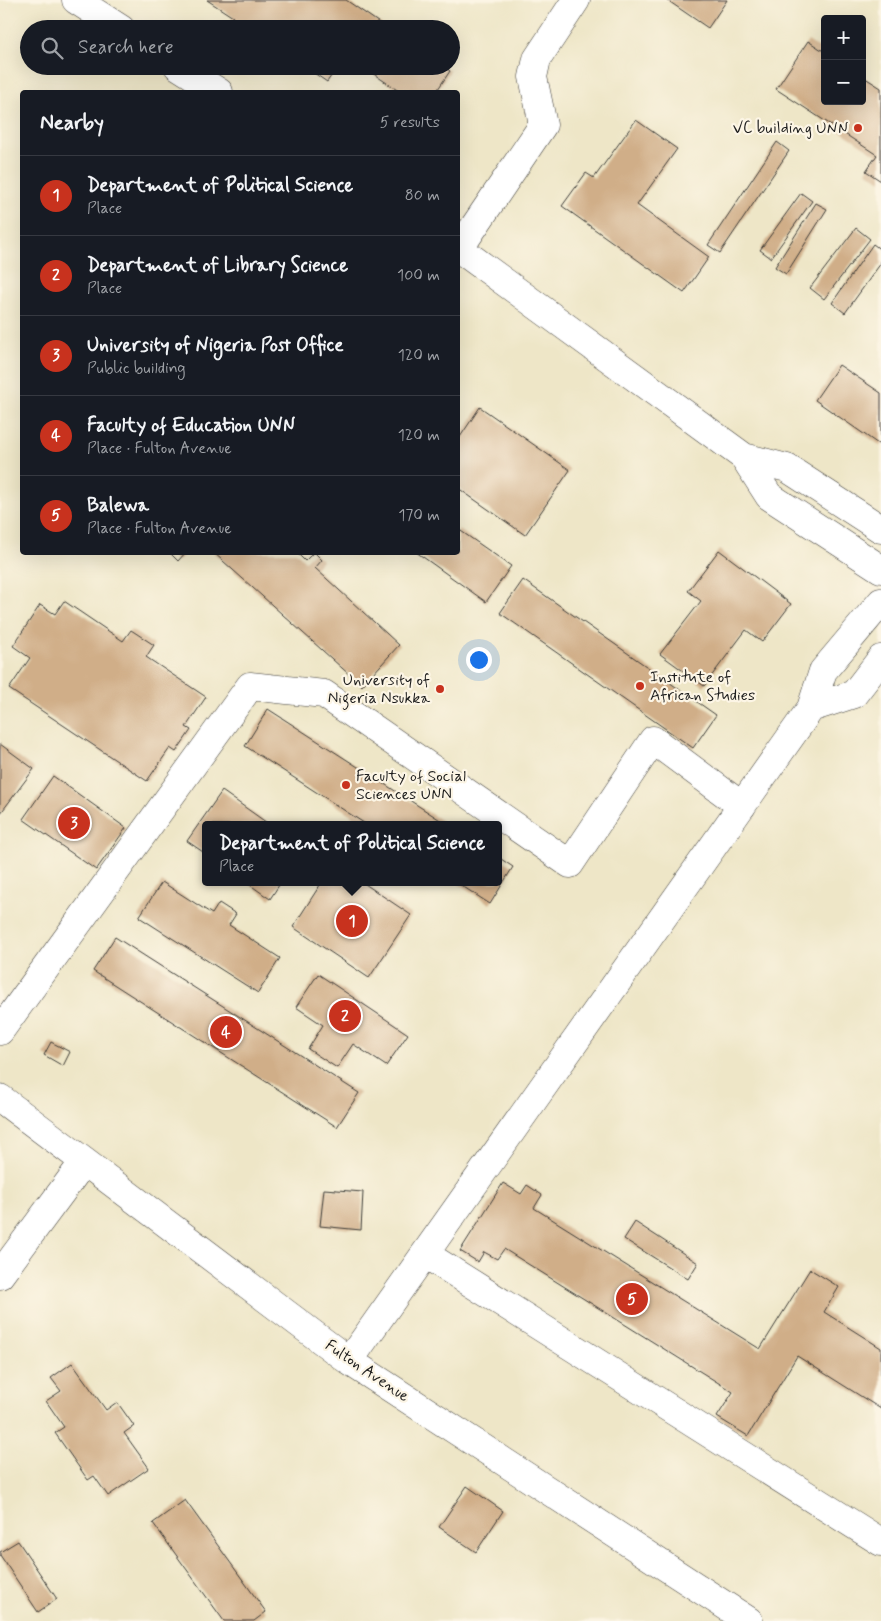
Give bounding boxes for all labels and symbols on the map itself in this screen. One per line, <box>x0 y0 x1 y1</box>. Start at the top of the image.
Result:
place label: VC building UNN <box>733 118 849 139</box>
marker: VC building UNN <box>852 122 864 134</box>
your location <box>466 647 492 673</box>
place label: Institute of African Studies <box>650 667 755 706</box>
place label: University of Nigeria Nsukka <box>328 670 430 710</box>
marker: Institute of African Studies <box>634 680 646 692</box>
marker: University of Nigeria Nsukka <box>434 683 446 695</box>
place label: Faculty of Social Sciences UNN <box>356 766 466 805</box>
marker: Faculty of Social Sciences UNN <box>340 779 352 791</box>
pin: 3 <box>58 804 90 842</box>
pin: 1 <box>336 902 368 940</box>
pin: 2 <box>329 997 361 1035</box>
pin: 4 <box>210 1013 242 1051</box>
pin: 5 <box>616 1280 648 1318</box>
street label: Fulton Avenue <box>321 1335 414 1407</box>

